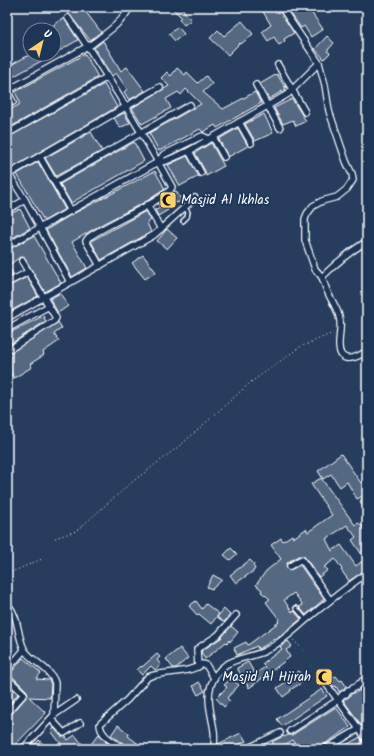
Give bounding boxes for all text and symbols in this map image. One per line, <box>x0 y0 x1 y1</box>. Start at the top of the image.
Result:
north arrow <box>22 22 62 62</box>
text: U <box>39 25 55 44</box>
mosque icon: Masjid Al Ikhlas <box>158 190 178 210</box>
place label: Masjid Al Ikhlas <box>181 190 270 211</box>
place label: Masjid Al Hijrah <box>222 667 311 688</box>
mosque icon: Masjid Al Hijrah <box>314 667 334 687</box>

